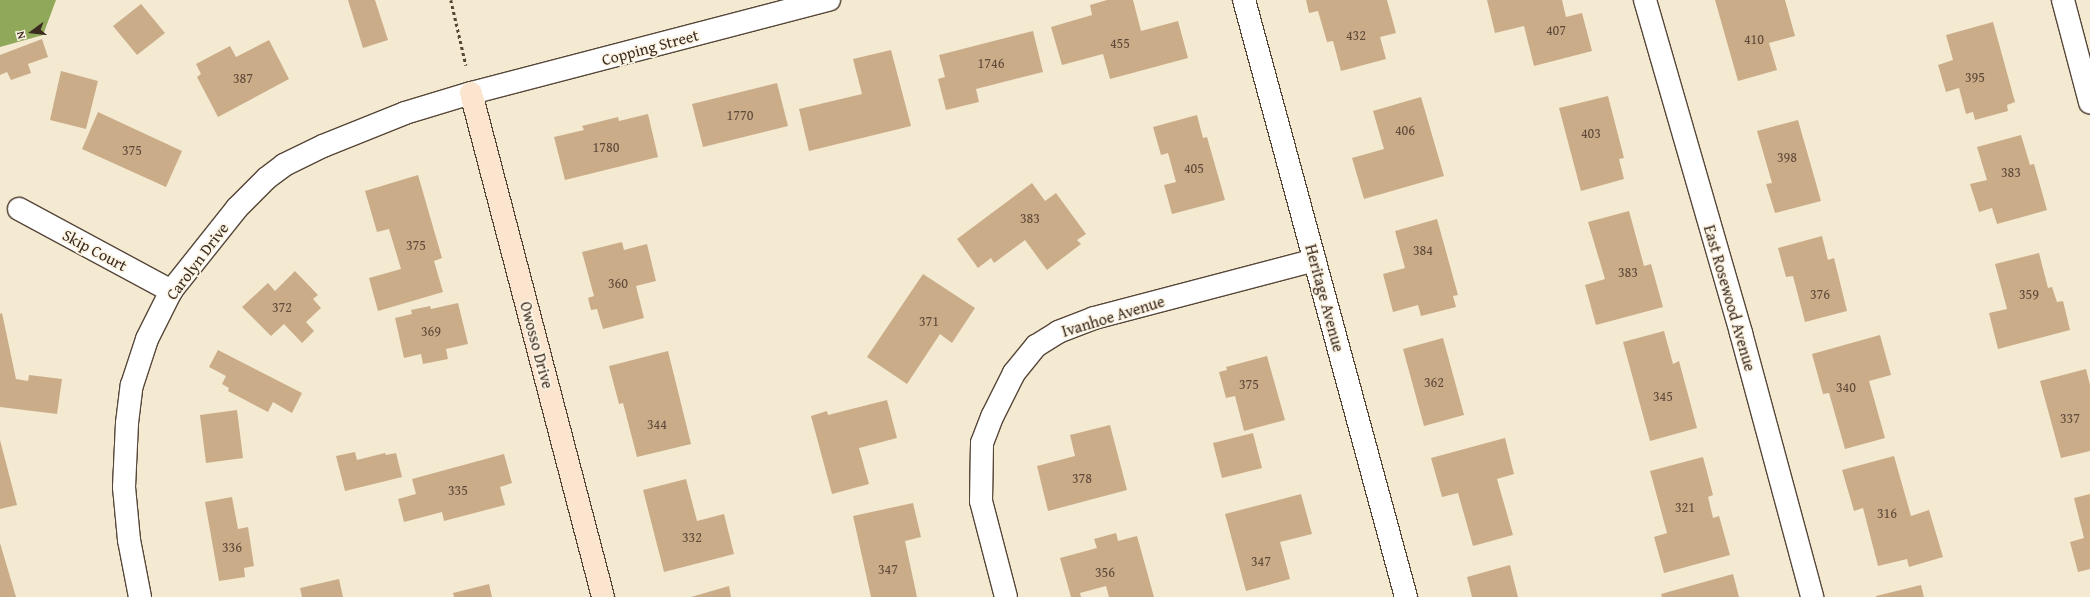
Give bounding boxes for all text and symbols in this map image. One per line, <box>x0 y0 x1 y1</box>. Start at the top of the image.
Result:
north arrow <box>12 12 52 52</box>
house number: 407 <box>1546 22 1566 38</box>
street label: Copping Street <box>599 25 701 69</box>
house number: 432 <box>1346 27 1366 43</box>
text: N <box>12 29 29 41</box>
house number: 410 <box>1744 31 1764 47</box>
house number: 455 <box>1110 35 1130 51</box>
house number: 1746 <box>978 55 1004 71</box>
house number: 395 <box>1965 69 1985 85</box>
house number: 387 <box>233 70 253 86</box>
house number: 1770 <box>727 107 753 123</box>
house number: 406 <box>1395 122 1415 138</box>
house number: 403 <box>1581 125 1601 141</box>
house number: 1780 <box>593 139 619 155</box>
house number: 375 <box>122 142 142 158</box>
house number: 398 <box>1777 149 1797 165</box>
house number: 405 <box>1184 160 1204 176</box>
house number: 383 <box>2001 164 2021 180</box>
house number: 383 <box>1020 210 1040 226</box>
street label: Carolyn Drive <box>162 219 232 303</box>
street label: East Rosewood Avenue <box>1700 223 1760 373</box>
street label: Skip Court <box>59 225 131 275</box>
house number: 375 <box>406 237 426 253</box>
street label: Heritage Avenue <box>1301 242 1349 354</box>
house number: 384 <box>1413 242 1433 258</box>
house number: 383 <box>1618 264 1638 280</box>
house number: 360 <box>608 275 628 291</box>
house number: 376 <box>1810 286 1830 302</box>
house number: 359 <box>2019 286 2039 302</box>
street label: Ivanhoe Avenue <box>1059 291 1167 341</box>
house number: 372 <box>272 299 292 315</box>
street label: Owosso Drive <box>516 299 558 391</box>
house number: 371 <box>919 313 939 329</box>
house number: 369 <box>421 323 441 339</box>
house number: 362 <box>1424 374 1444 390</box>
house number: 375 <box>1239 376 1259 392</box>
house number: 340 <box>1836 379 1856 395</box>
house number: 345 <box>1653 388 1673 404</box>
house number: 337 <box>2060 410 2080 426</box>
house number: 344 <box>647 416 667 432</box>
house number: 378 <box>1072 470 1092 486</box>
house number: 335 <box>448 482 468 498</box>
house number: 321 <box>1675 499 1695 515</box>
house number: 316 <box>1877 505 1897 521</box>
house number: 332 <box>682 529 702 545</box>
house number: 336 <box>222 539 242 555</box>
house number: 347 <box>1251 553 1271 569</box>
house number: 347 <box>878 561 898 577</box>
house number: 356 <box>1095 564 1115 580</box>

